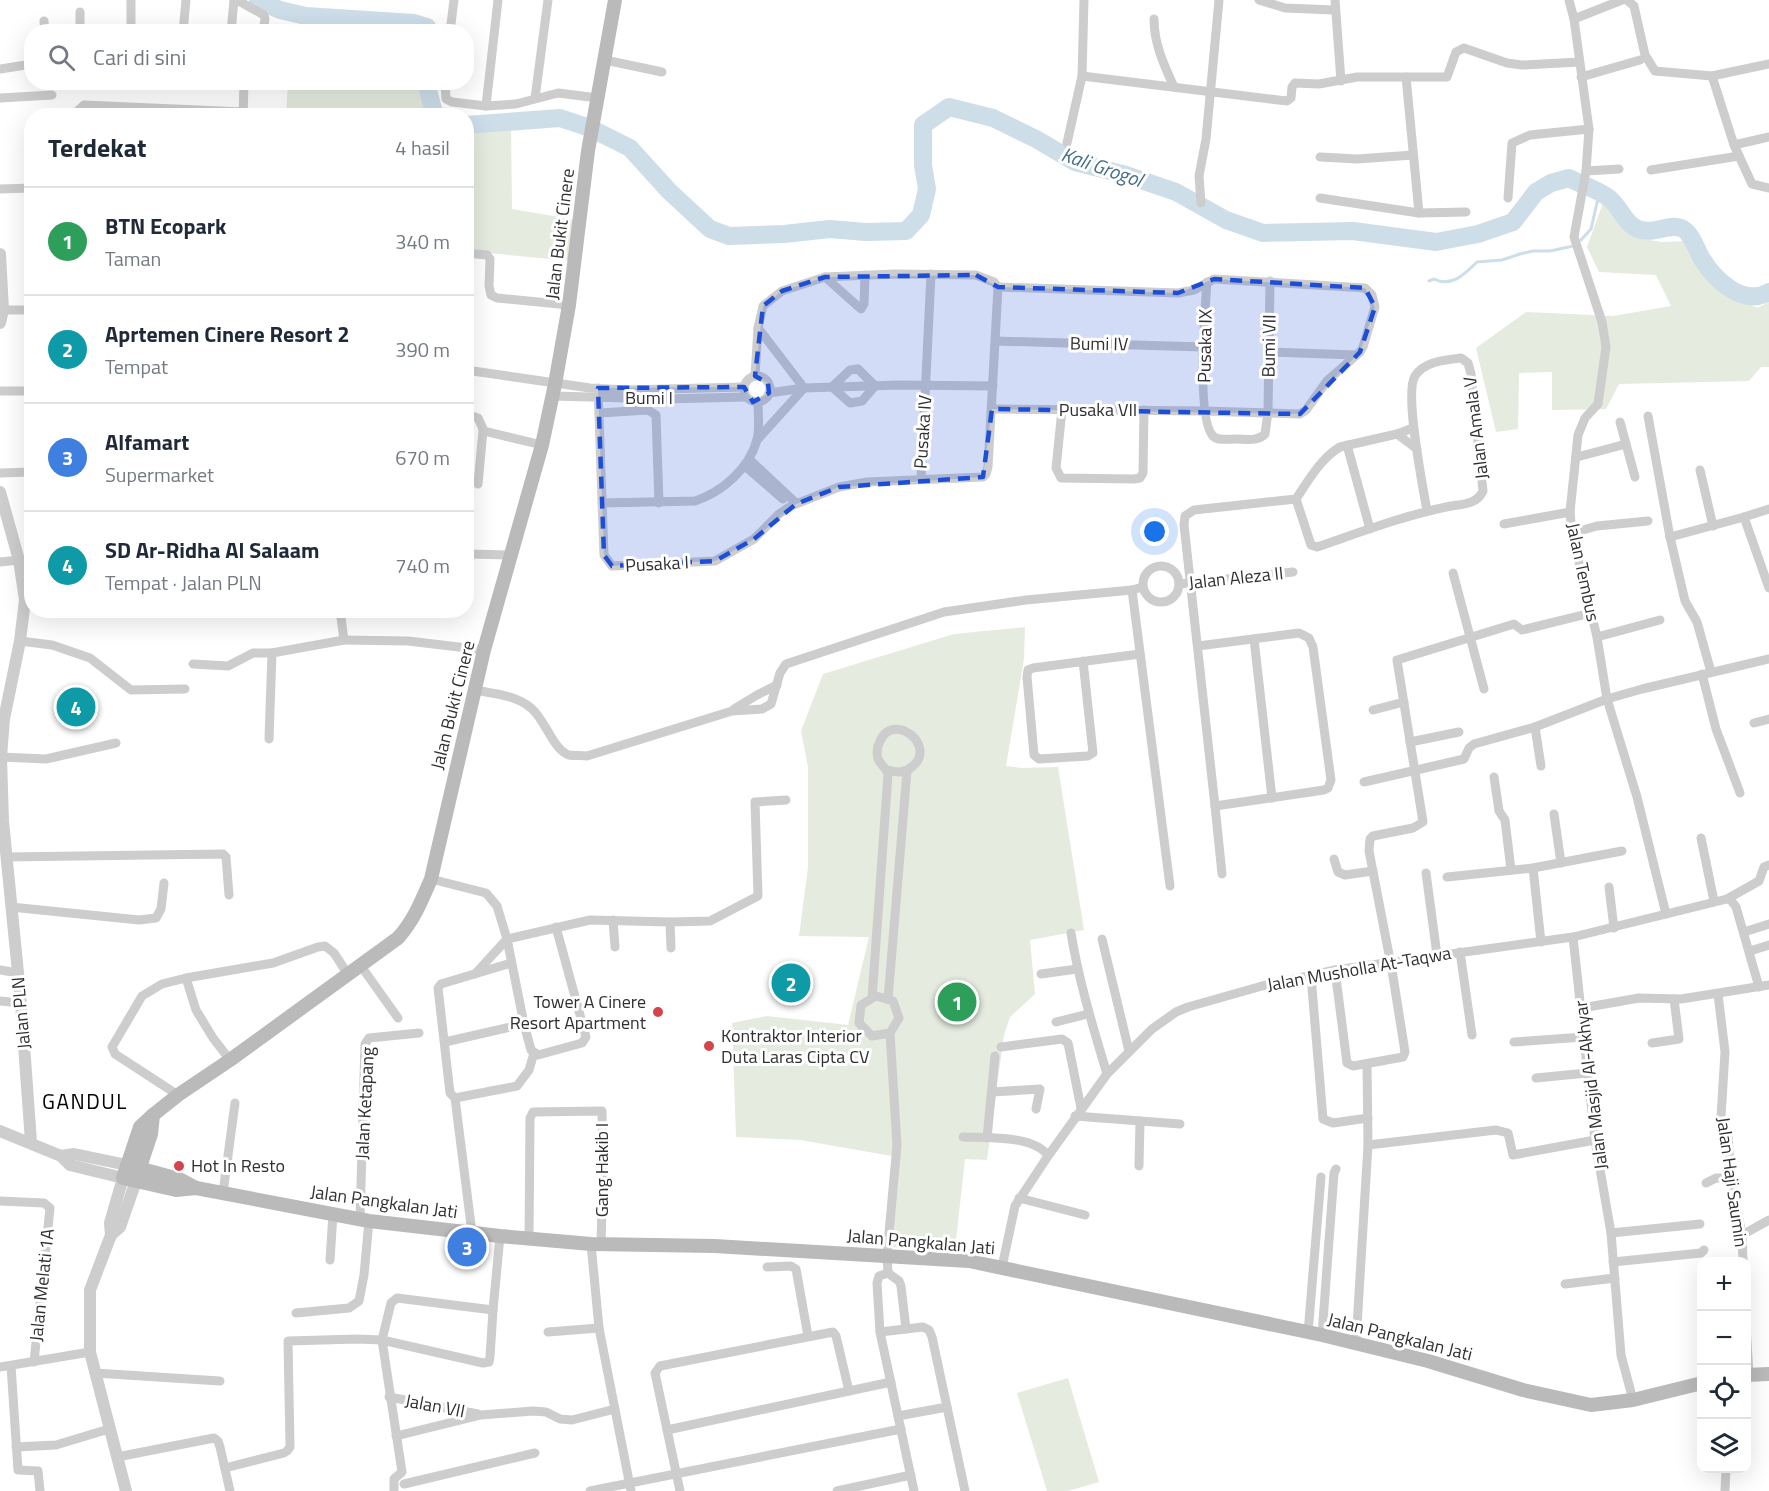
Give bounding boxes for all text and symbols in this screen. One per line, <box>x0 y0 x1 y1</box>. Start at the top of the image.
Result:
search box <box>24 24 474 90</box>
text: Cari di sini <box>93 40 186 74</box>
icon: search <box>45 41 78 74</box>
text: Terdekat <box>48 128 147 167</box>
text: 4 hasil <box>395 132 450 163</box>
water label: Kali Grogol <box>1058 138 1149 196</box>
street label: Jalan Bukit Cinere <box>538 167 581 301</box>
text: BTN Ecopark <box>105 209 226 243</box>
text: 1 <box>62 226 73 257</box>
text: 340 m <box>395 226 450 257</box>
text: Taman <box>105 243 161 274</box>
street label: Pusaka IX <box>1190 309 1219 383</box>
street label: Bumi VII <box>1254 314 1283 378</box>
text: Aprtemen Cinere Resort 2 <box>105 317 350 351</box>
street label: Bumi IV <box>1070 329 1129 358</box>
text: 2 <box>62 334 73 365</box>
text: 390 m <box>395 334 450 365</box>
text: Tempat <box>105 351 168 382</box>
street label: Jalan Amala V <box>1456 375 1495 481</box>
street label: Bumi I <box>625 384 673 411</box>
street label: Pusaka IV <box>906 394 939 470</box>
street label: Pusaka VII <box>1059 396 1137 423</box>
text: Alfamart <box>105 425 189 459</box>
text: 3 <box>62 442 73 473</box>
text: 670 m <box>395 442 450 473</box>
text: Supermarket <box>105 459 214 490</box>
your location <box>1140 517 1169 546</box>
street label: Jalan Tembus <box>1560 520 1607 624</box>
text: SD Ar-Ridha Al Salaam <box>105 533 319 567</box>
street label: Pusaka I <box>625 548 689 579</box>
text: 4 <box>62 550 73 581</box>
text: 740 m <box>395 550 450 581</box>
street label: Jalan Aleza II <box>1187 559 1285 596</box>
text: Tempat · Jalan PLN <box>105 567 262 598</box>
street label: Jalan Bukit Cinere <box>423 638 482 772</box>
pin: 4 <box>56 684 96 730</box>
street label: Jalan Musholla At-Taqwa <box>1265 939 1453 998</box>
pin: 2 <box>772 960 810 1006</box>
street label: Jalan PLN <box>4 976 37 1050</box>
pin: 1 <box>938 980 976 1024</box>
place label: Tower A Cinere Resort Apartment <box>510 988 647 1036</box>
street label: Jalan Masjid Al-Akhyar <box>1567 999 1614 1171</box>
marker: Tower A Cinere Resort Apartment <box>651 1005 665 1019</box>
place label: Kontraktor Interior Duta Laras Cipta CV <box>721 1022 870 1070</box>
marker: Kontraktor Interior Duta Laras Cipta CV <box>702 1039 716 1053</box>
street label: Jalan Ketapang <box>348 1046 381 1160</box>
district label: GANDUL <box>42 1085 128 1117</box>
street label: Jalan Haji Saumin <box>1710 1115 1755 1249</box>
street label: Gang Hakib I <box>588 1123 615 1217</box>
place label: Hot In Resto <box>191 1152 285 1179</box>
marker: Hot In Resto <box>172 1159 186 1173</box>
street label: Jalan Pangkalan Jati <box>309 1178 459 1225</box>
street label: Jalan Pangkalan Jati <box>846 1222 996 1261</box>
pin: 3 <box>448 1224 486 1270</box>
street label: Jalan Melati 1A <box>22 1227 61 1343</box>
map controls <box>1697 1257 1751 1473</box>
button: + <box>1697 1257 1751 1311</box>
street label: Jalan Pangkalan Jati <box>1325 1305 1475 1368</box>
button: − <box>1697 1311 1751 1365</box>
button: locate <box>1697 1365 1751 1419</box>
street label: Jalan VII <box>403 1386 467 1425</box>
button: layers <box>1697 1419 1751 1473</box>

